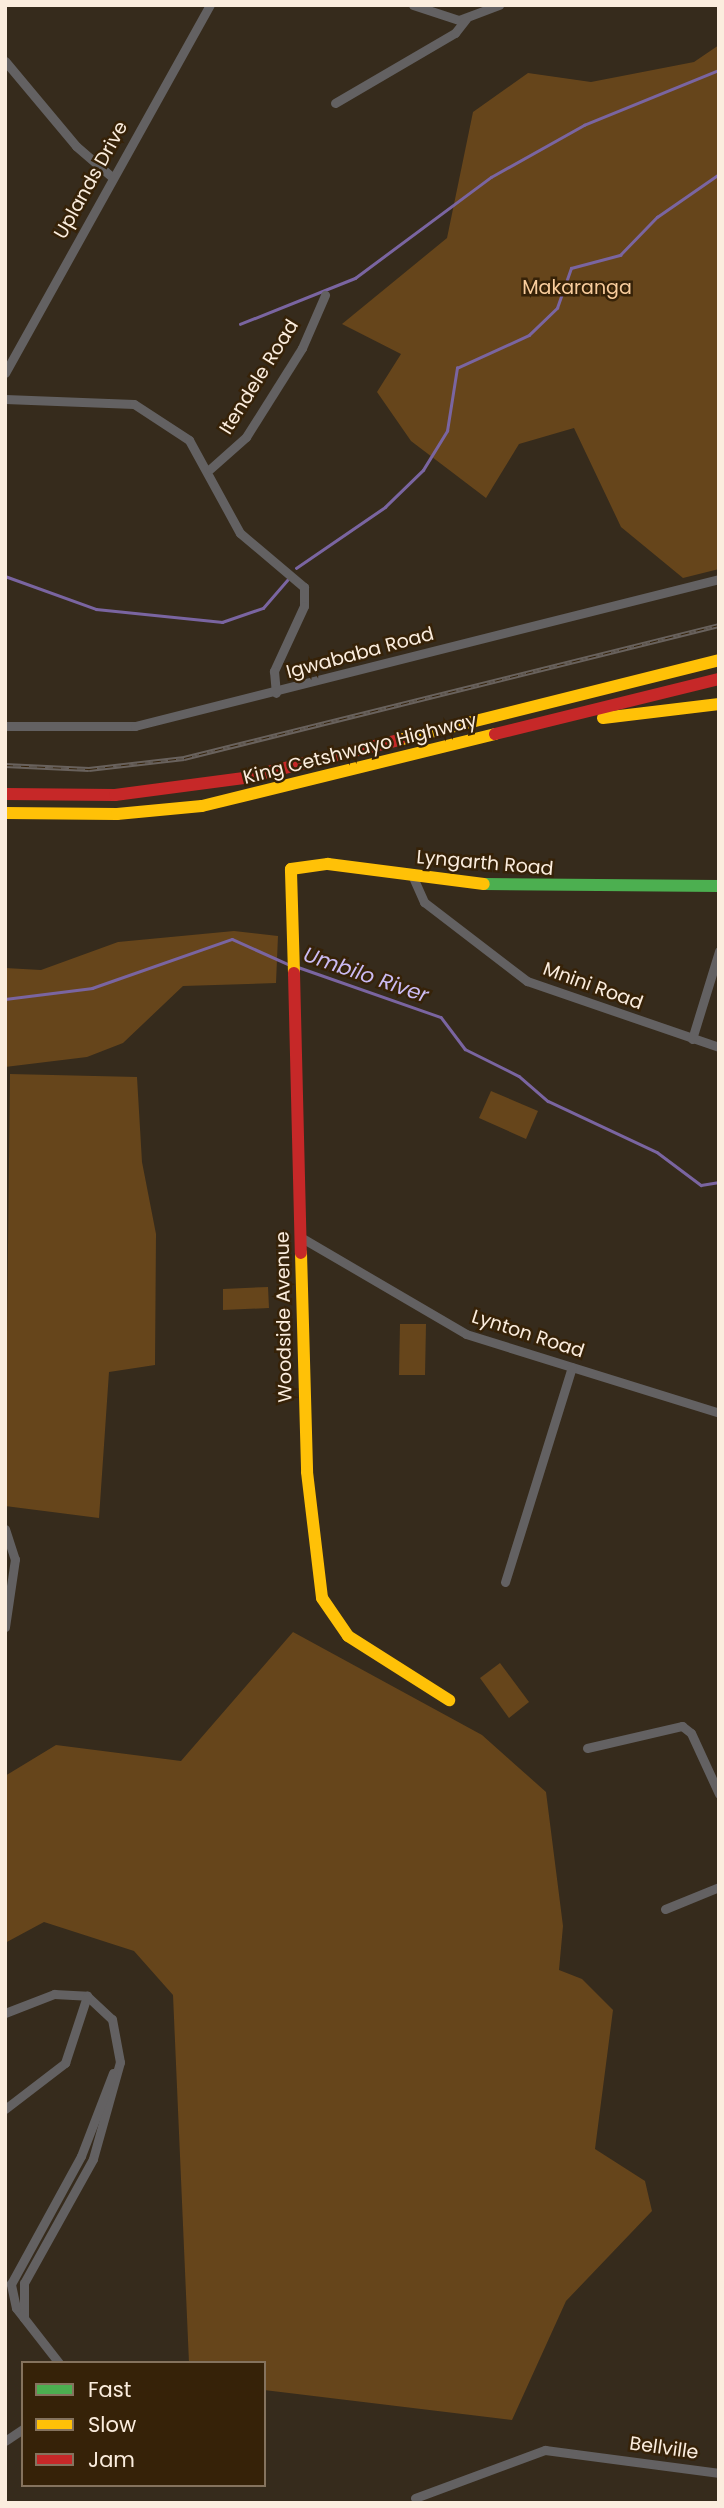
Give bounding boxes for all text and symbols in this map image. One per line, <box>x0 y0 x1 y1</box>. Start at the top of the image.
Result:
street label: Uplands Drive <box>49 117 133 243</box>
park label: Makaranga <box>522 277 632 299</box>
street label: Itendele Road <box>215 315 303 439</box>
street label: Igwababa Road <box>284 622 436 684</box>
street label: King Cetshwayo Highway <box>241 709 479 789</box>
street label: Lyngarth Road <box>416 846 554 880</box>
water label: Umbilo River <box>300 942 432 1008</box>
street label: Mnini Road <box>540 957 646 1015</box>
street label: Woodside Avenue <box>271 1231 297 1403</box>
street label: Lynton Road <box>469 1305 587 1363</box>
legend <box>21 2361 266 2487</box>
text: Fast <box>88 2375 131 2404</box>
text: Slow <box>88 2410 136 2439</box>
street label: Bellville <box>628 2432 700 2464</box>
text: Jam <box>88 2445 135 2474</box>

